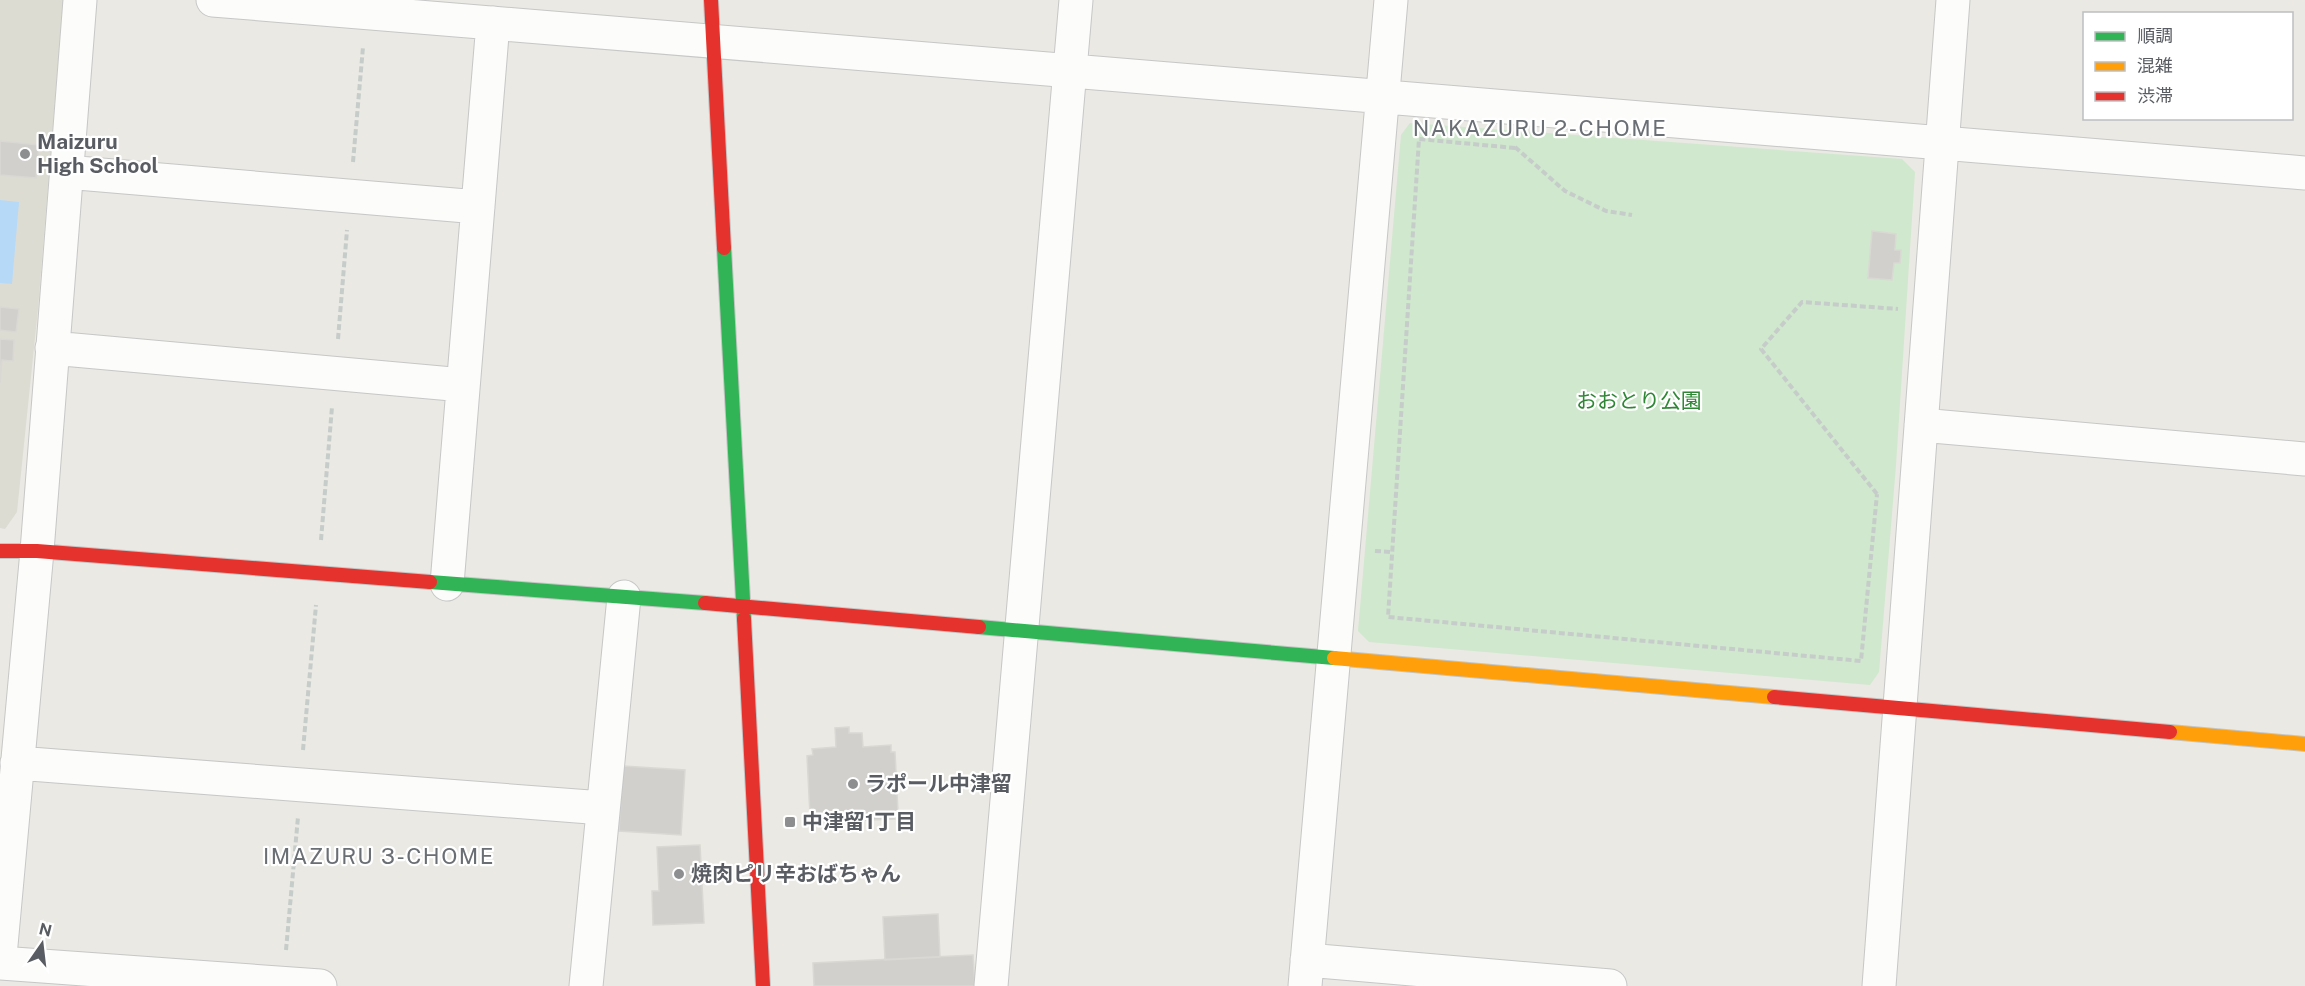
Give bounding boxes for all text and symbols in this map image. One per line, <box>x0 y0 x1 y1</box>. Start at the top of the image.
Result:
legend <box>2083 12 2293 120</box>
text: 順調 <box>2137 25 2173 46</box>
text: 混雑 <box>2137 55 2173 76</box>
text: 渋滞 <box>2137 85 2173 106</box>
district label: NAKAZURU 2-CHOME <box>1413 115 1667 141</box>
place label: Maizuru High School <box>37 129 159 178</box>
marker: Maizuru High School <box>18 147 32 161</box>
park label: おおとり公園 <box>1576 388 1702 413</box>
place label: ラポール中津留 <box>865 771 1012 796</box>
marker: ラポール中津留 <box>846 777 860 791</box>
place label: 中津留1丁目 <box>802 809 916 834</box>
marker: 中津留1丁目 <box>783 815 797 829</box>
district label: IMAZURU 3-CHOME <box>263 843 495 869</box>
place label: 焼肉ピリ辛おばちゃん <box>691 861 901 886</box>
marker: 焼肉ピリ辛おばちゃん <box>672 867 686 881</box>
north arrow <box>12 914 72 974</box>
text: N <box>37 919 54 941</box>

